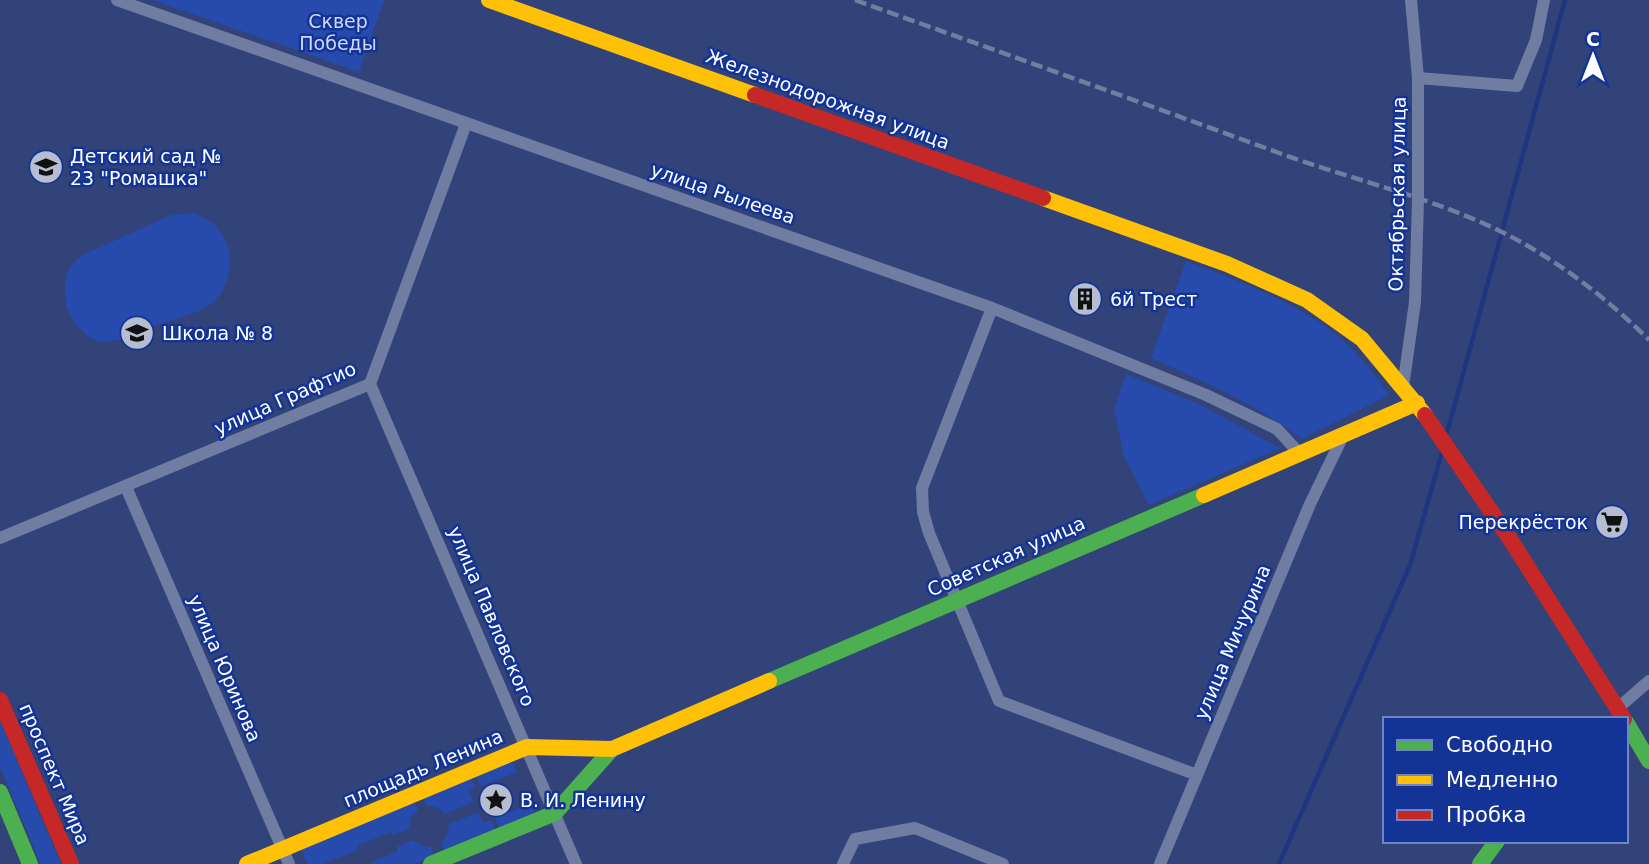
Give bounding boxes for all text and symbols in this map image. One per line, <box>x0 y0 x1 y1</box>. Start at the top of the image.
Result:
park label: Сквер Победы <box>299 10 377 54</box>
north arrow <box>1558 21 1628 91</box>
text: С <box>1586 28 1600 50</box>
street label: Железнодорожная улица <box>703 45 953 153</box>
street label: Октябрьская улица <box>1384 96 1410 292</box>
place label: Детский сад № 23 "Ромашка" <box>70 145 221 189</box>
school or university icon: Детский сад № 23 "Ромашка" <box>27 148 65 186</box>
street label: улица Рылеева <box>648 158 798 228</box>
building icon: 6й Трест <box>1066 280 1104 318</box>
place label: 6й Трест <box>1110 288 1197 310</box>
school or university icon: Школа № 8 <box>118 314 156 352</box>
place label: Школа № 8 <box>162 322 273 344</box>
street label: улица Графтио <box>211 357 359 439</box>
supermarket icon: Перекрёсток <box>1593 503 1631 541</box>
street label: Советская улица <box>924 511 1088 601</box>
place label: Перекрёсток <box>1458 511 1588 533</box>
street label: улица Павловского <box>444 523 540 709</box>
street label: улица Мичурина <box>1189 561 1275 723</box>
street label: улица Юринова <box>184 591 266 745</box>
street label: проспект Мира <box>15 700 95 848</box>
legend <box>1383 717 1628 843</box>
street label: площадь Ленина <box>340 724 506 812</box>
text: Свободно <box>1446 733 1553 757</box>
text: Медленно <box>1446 768 1558 792</box>
place icon: В. И. Ленину <box>477 781 515 819</box>
place label: В. И. Ленину <box>520 789 646 811</box>
text: Пробка <box>1446 803 1526 827</box>

